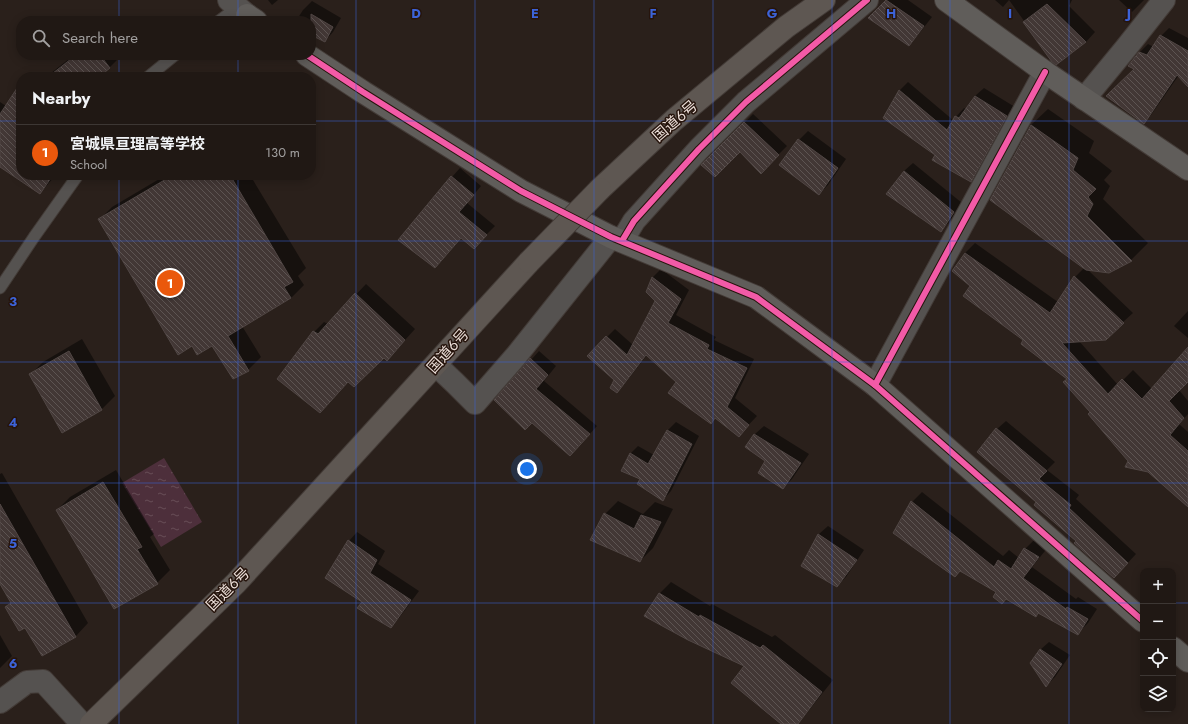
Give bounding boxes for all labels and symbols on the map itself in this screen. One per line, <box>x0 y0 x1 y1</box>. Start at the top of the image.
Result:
text: D <box>411 4 421 23</box>
text: E <box>531 4 539 23</box>
text: F <box>649 4 657 23</box>
text: G <box>767 4 778 23</box>
text: H <box>886 4 896 23</box>
text: I <box>1008 4 1012 23</box>
text: J <box>1124 4 1131 23</box>
street label: 国道6号 <box>648 95 702 147</box>
pin: 1 <box>157 268 183 298</box>
text: 3 <box>9 292 17 311</box>
street label: 国道6号 <box>422 324 474 378</box>
text: 4 <box>8 413 18 432</box>
your location <box>517 459 537 479</box>
text: 5 <box>9 534 17 553</box>
street label: 国道6号 <box>201 562 255 616</box>
text: 6 <box>9 654 18 673</box>

